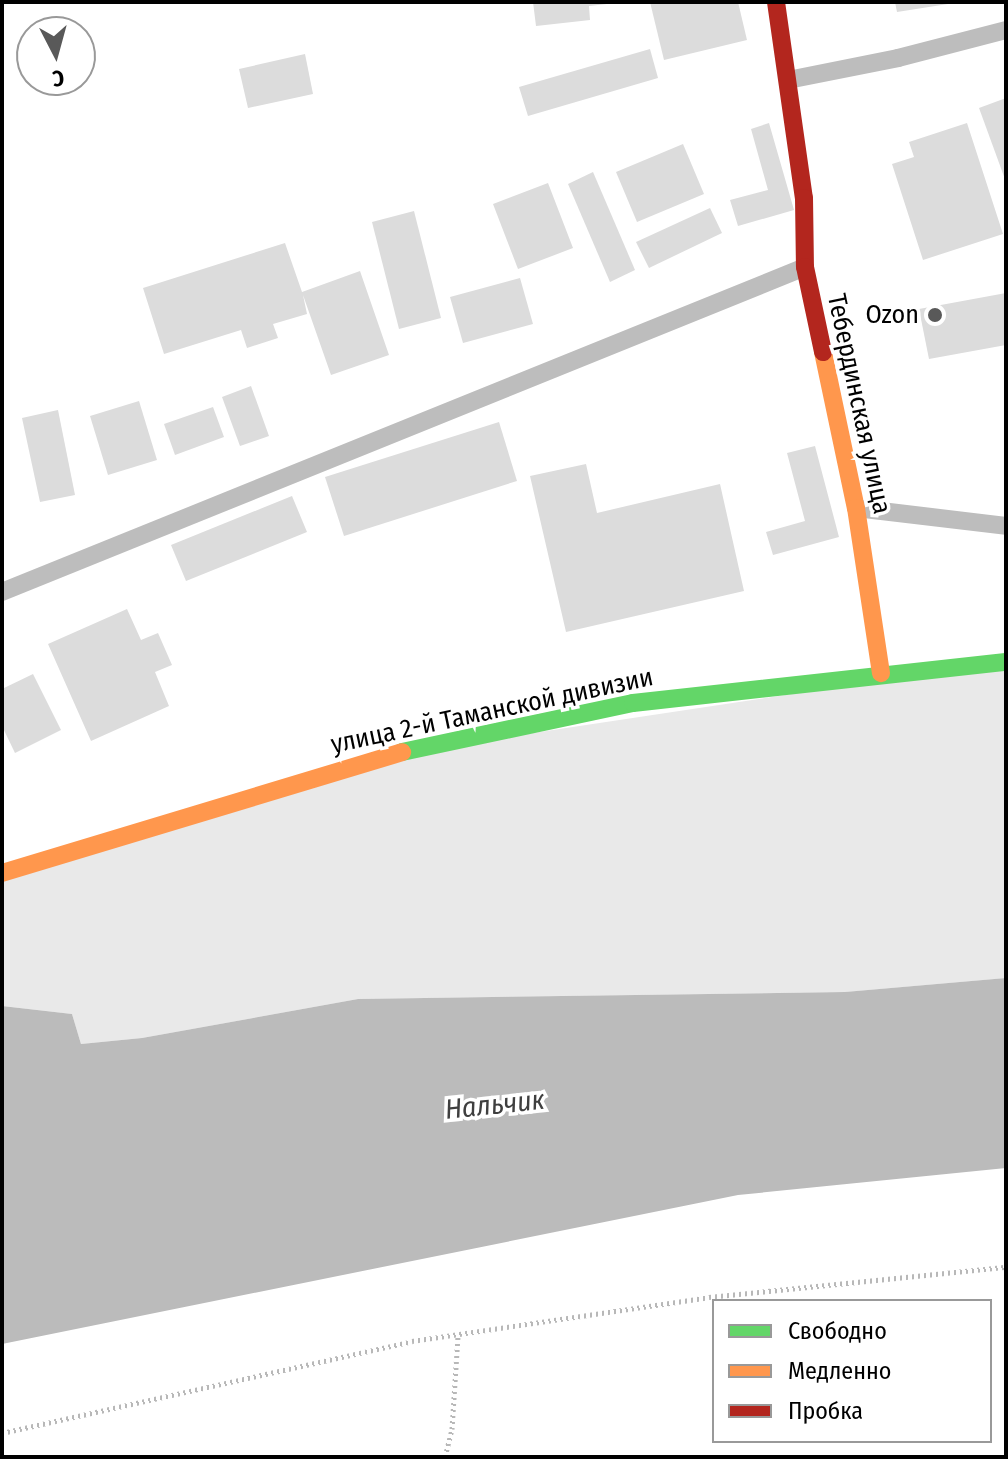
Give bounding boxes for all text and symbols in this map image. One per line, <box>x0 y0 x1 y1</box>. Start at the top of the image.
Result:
north arrow <box>16 16 96 96</box>
text: С <box>51 64 65 92</box>
street label: Тебердинская улица <box>820 291 898 517</box>
place label: Ozon <box>865 299 919 331</box>
marker: Ozon <box>926 306 944 324</box>
street label: улица 2-й Таманской дивизии <box>328 662 656 760</box>
water label: Нальчик <box>443 1083 547 1127</box>
legend <box>712 1299 992 1443</box>
text: Свободно <box>788 1317 887 1345</box>
text: Медленно <box>788 1357 891 1385</box>
text: Пробка <box>788 1397 863 1425</box>

